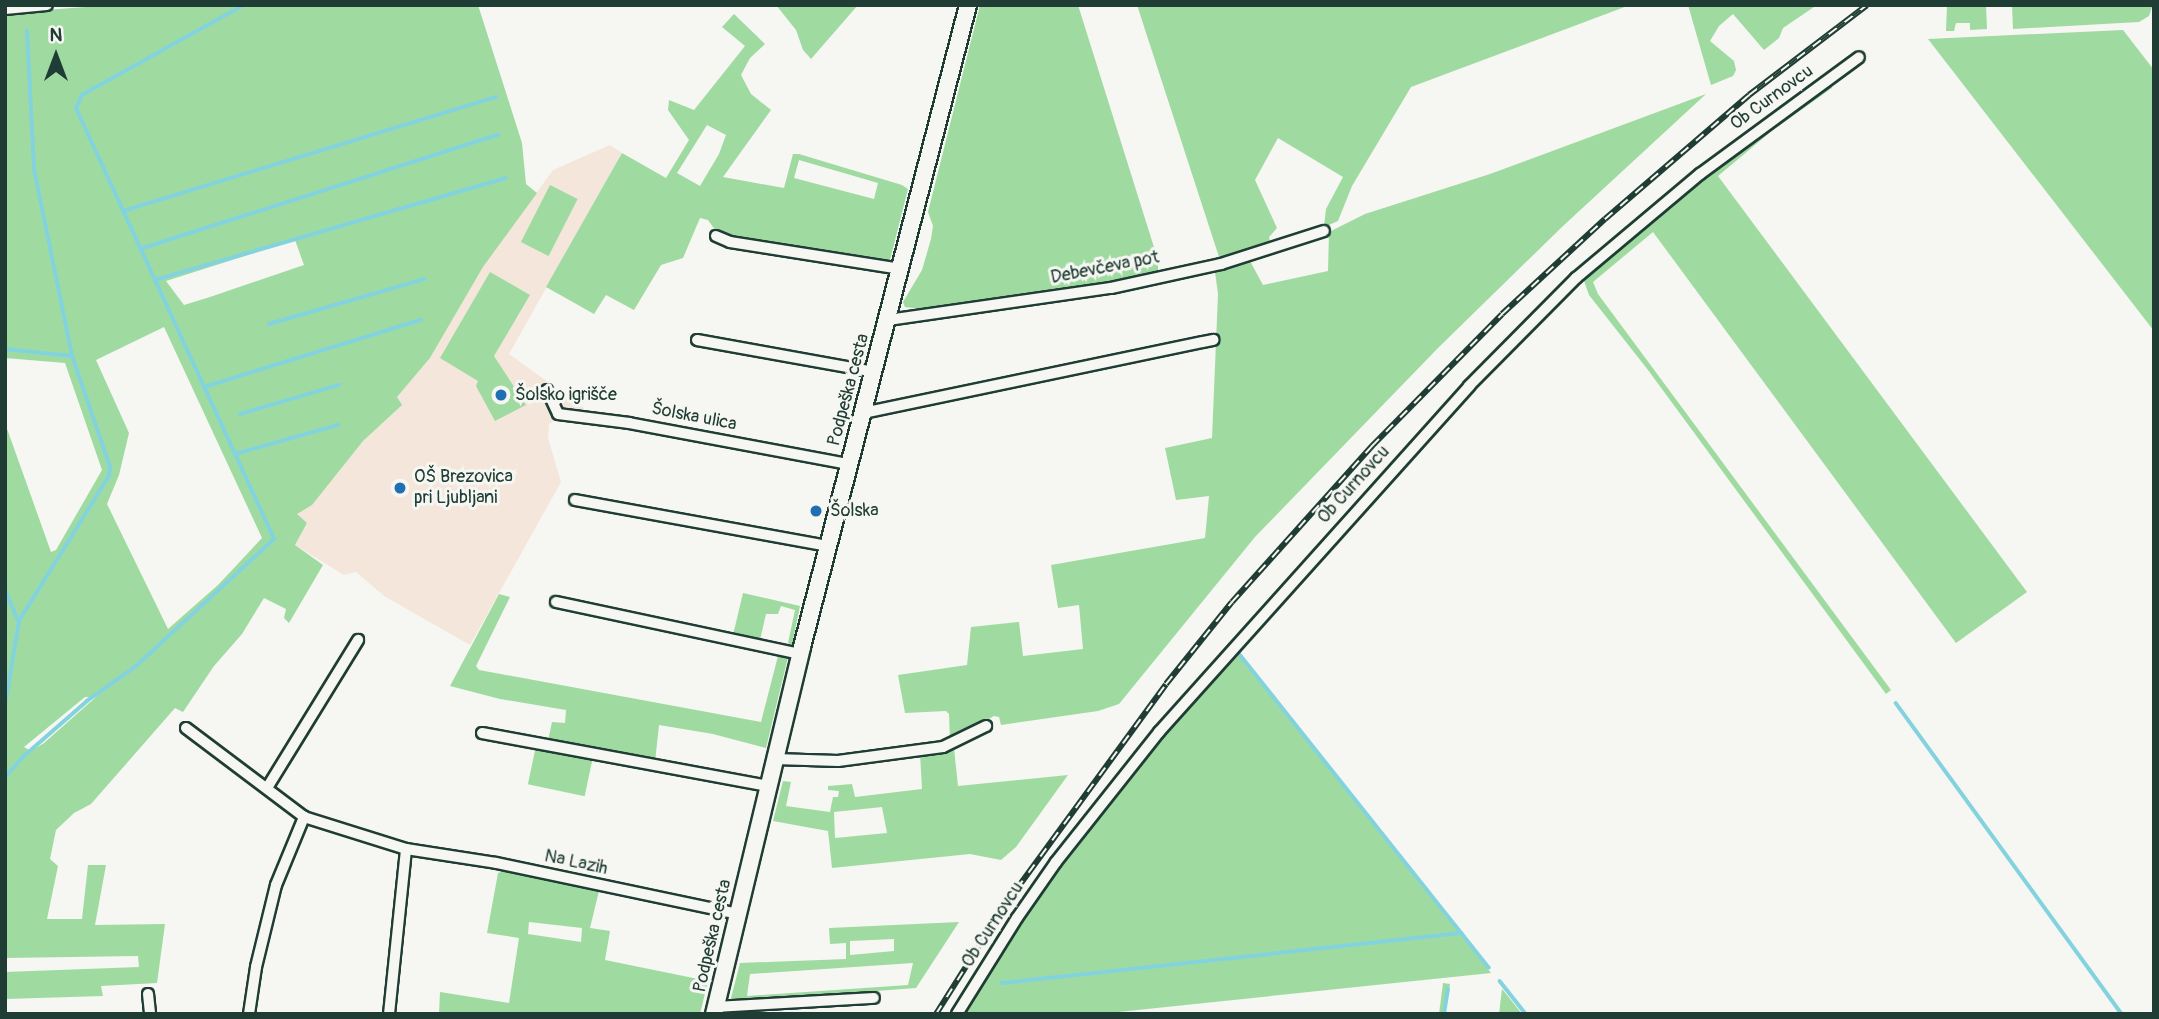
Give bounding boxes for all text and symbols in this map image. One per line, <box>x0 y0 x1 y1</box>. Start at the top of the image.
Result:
north arrow <box>21 21 91 91</box>
text: N <box>50 23 62 47</box>
street label: Ob Curnovcu <box>1726 61 1818 135</box>
street label: Debevčeva pot <box>1049 247 1161 289</box>
street label: Podpeška cesta <box>824 332 874 448</box>
place label: Šolsko igrišče <box>515 384 617 406</box>
marker: Šolsko igrišče <box>493 387 509 403</box>
street label: Šolska ulica <box>649 398 739 436</box>
street label: Ob Curnovcu <box>1313 442 1395 528</box>
place label: OŠ Brezovica pri Ljubljani <box>414 467 513 510</box>
marker: OŠ Brezovica pri Ljubljani <box>392 480 408 496</box>
place label: Šolska <box>830 500 879 522</box>
marker: Šolska <box>808 503 824 519</box>
street label: Na Lazih <box>542 846 610 880</box>
street label: Podpeška cesta <box>690 877 736 995</box>
street label: Ob Curnovcu <box>957 878 1029 972</box>

